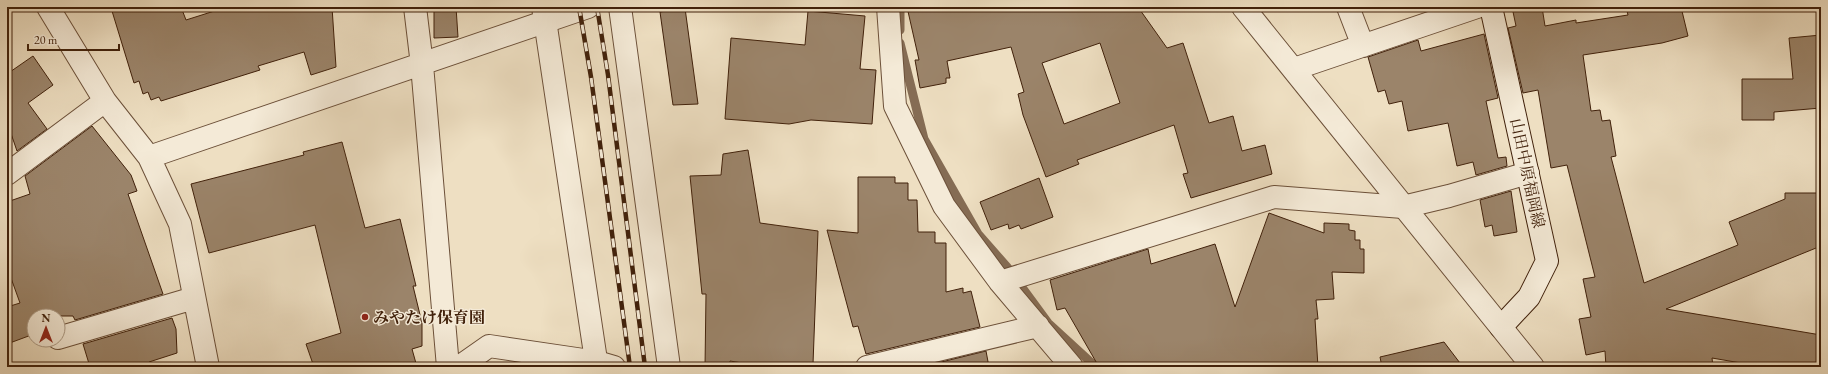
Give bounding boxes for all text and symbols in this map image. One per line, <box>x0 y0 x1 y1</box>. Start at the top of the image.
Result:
scale bar <box>28 26 119 52</box>
text: 20 m <box>34 32 58 48</box>
street label: 山田中原福岡線 <box>1506 116 1549 230</box>
place label: みやたけ保育園 <box>373 307 485 328</box>
north arrow <box>26 308 66 348</box>
text: N <box>42 311 51 325</box>
marker: みやたけ保育園 <box>360 312 370 322</box>

